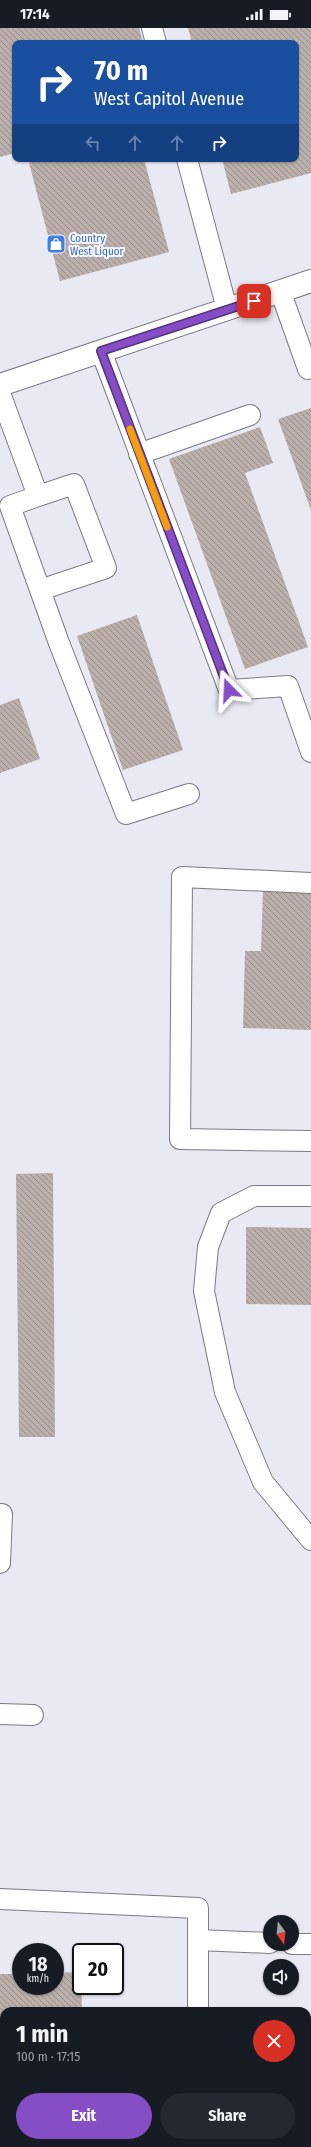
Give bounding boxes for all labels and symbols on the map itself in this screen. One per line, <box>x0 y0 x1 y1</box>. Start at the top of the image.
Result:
place label: Country West Liquor <box>70 232 124 258</box>
shop icon: Country West Liquor <box>45 233 67 255</box>
pin <box>237 284 271 318</box>
position arrow <box>208 669 250 711</box>
north arrow <box>263 1915 299 1951</box>
speed limit sign: 20 <box>72 1943 124 1995</box>

